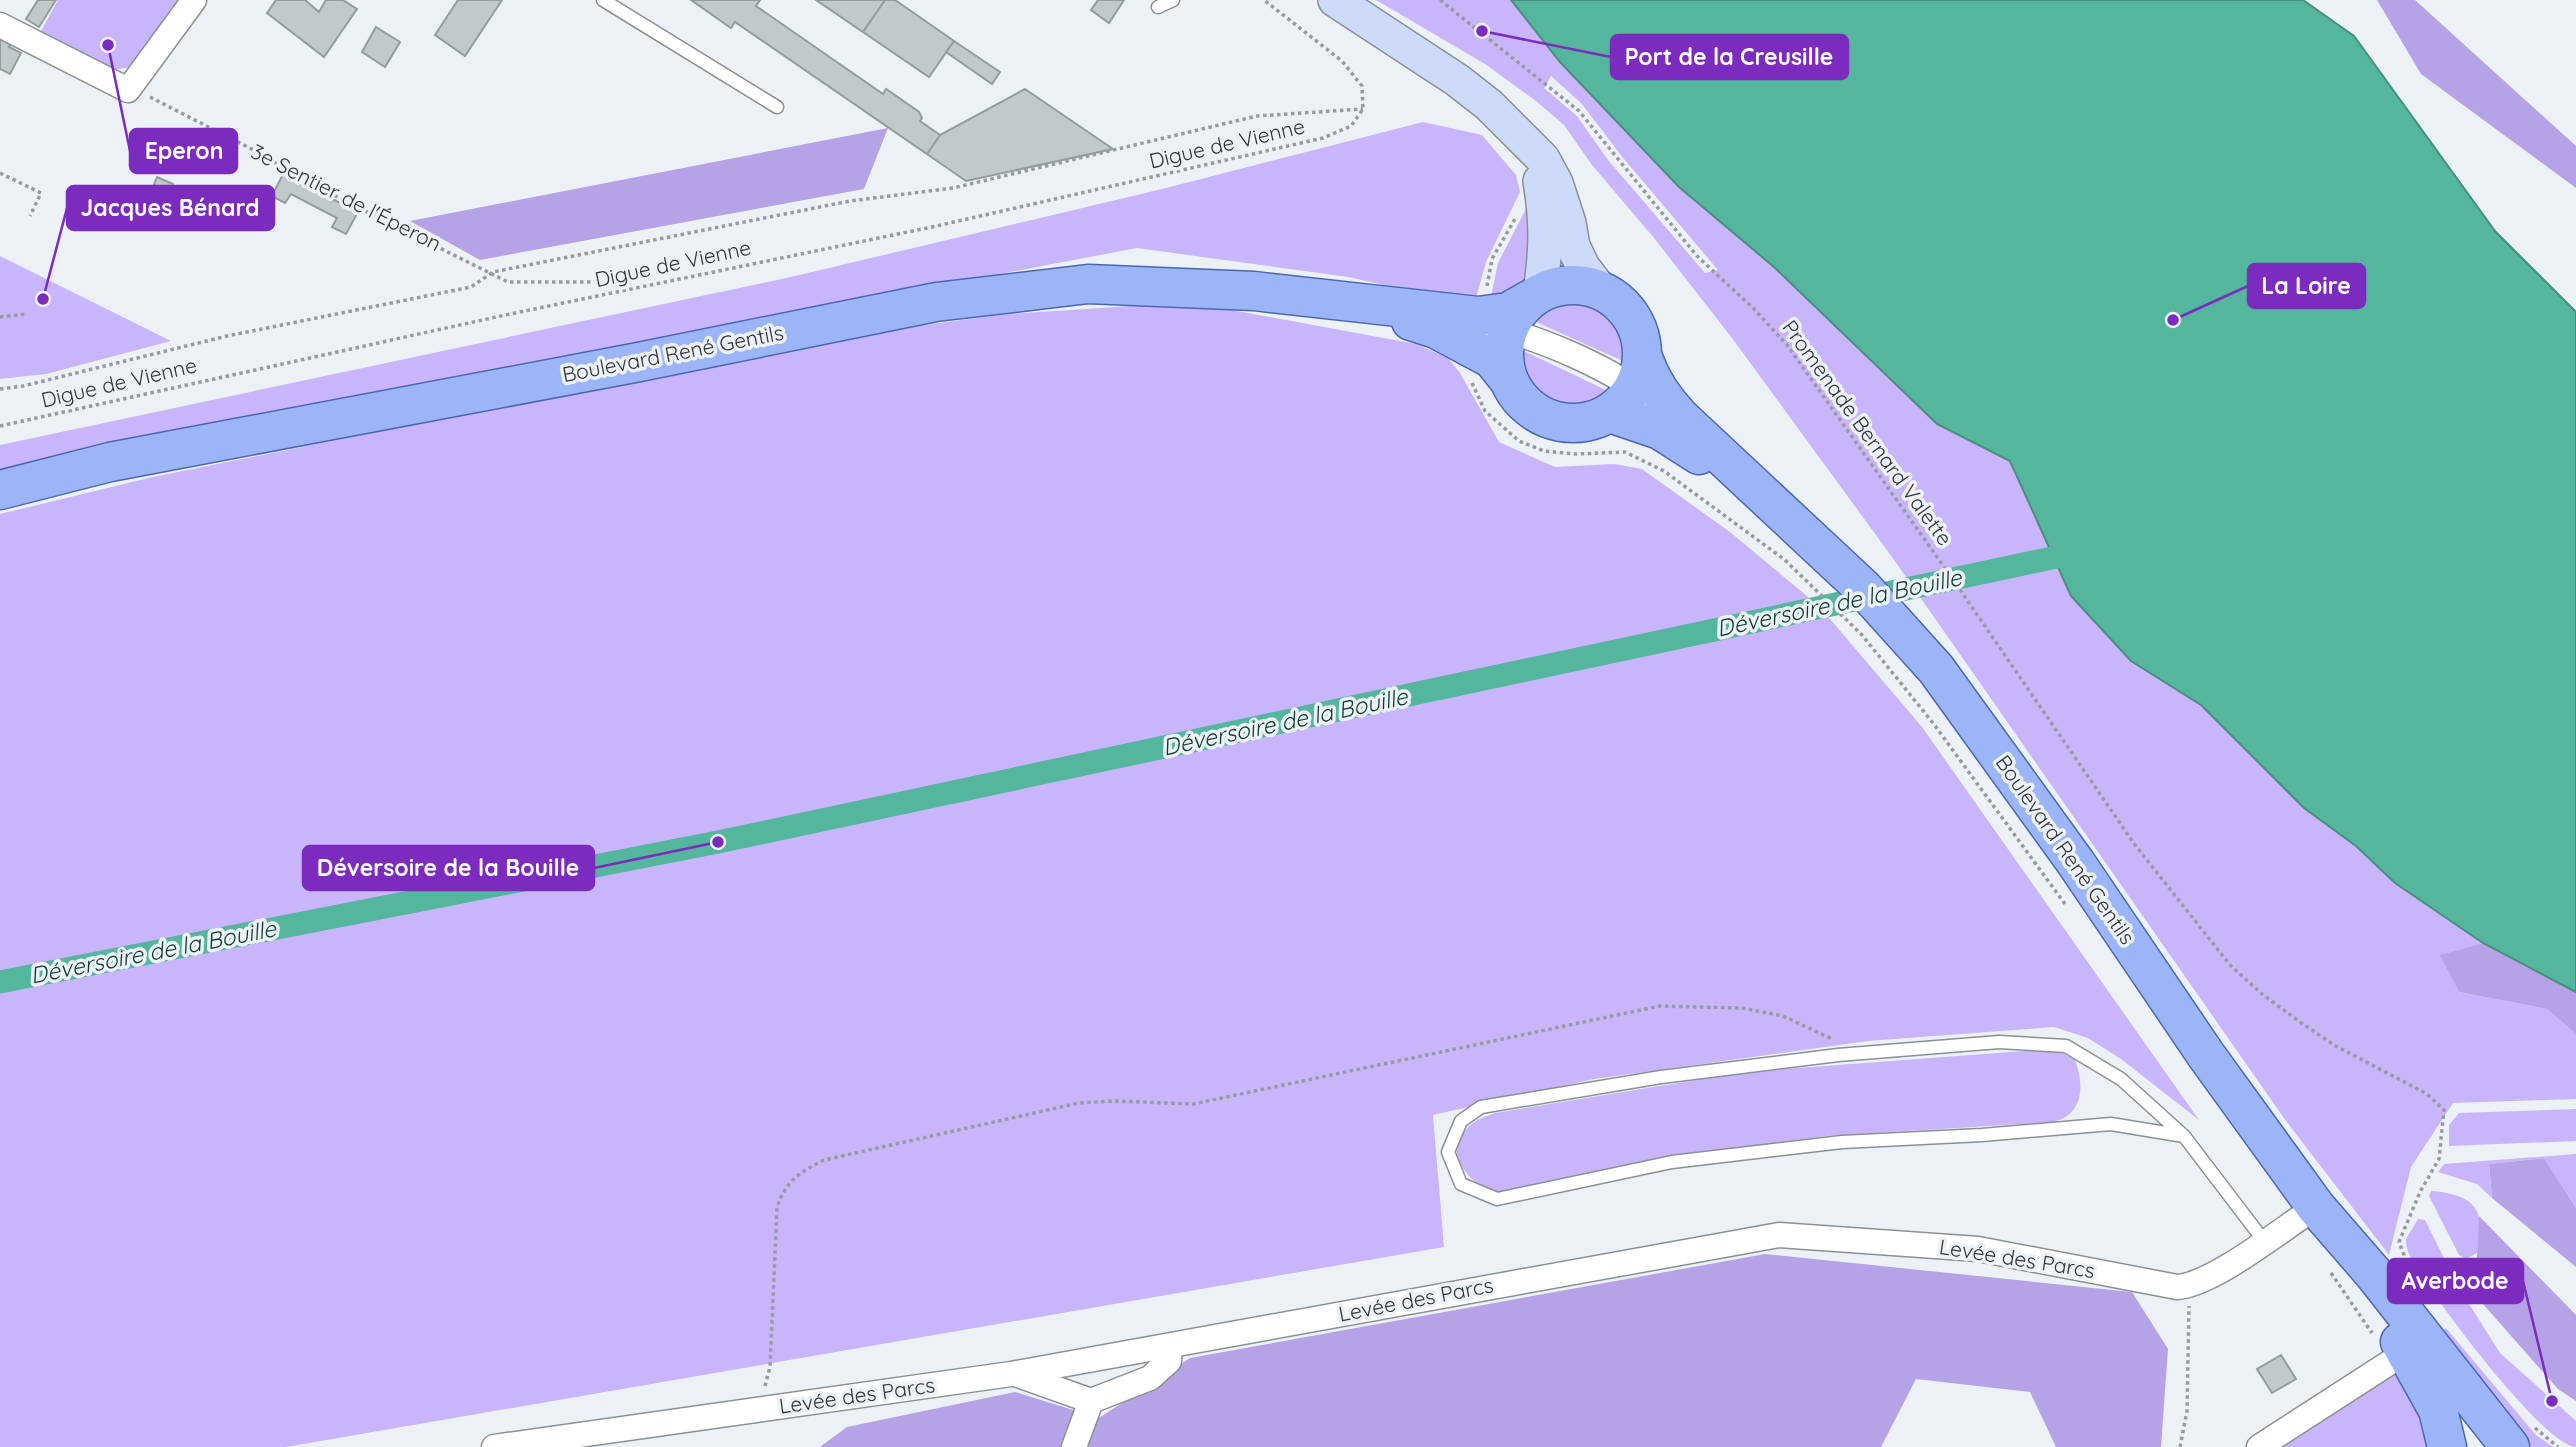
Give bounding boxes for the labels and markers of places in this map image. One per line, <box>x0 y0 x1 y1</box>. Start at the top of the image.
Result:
callout: Port de la Creusille <box>1611 35 1848 79</box>
callout: Eperon <box>130 129 237 173</box>
callout: Jacques Bénard <box>67 186 274 230</box>
callout: La Loire <box>2248 264 2365 308</box>
callout: Déversoire de la Bouille <box>303 846 594 890</box>
callout: Averbode <box>2388 1259 2523 1303</box>

